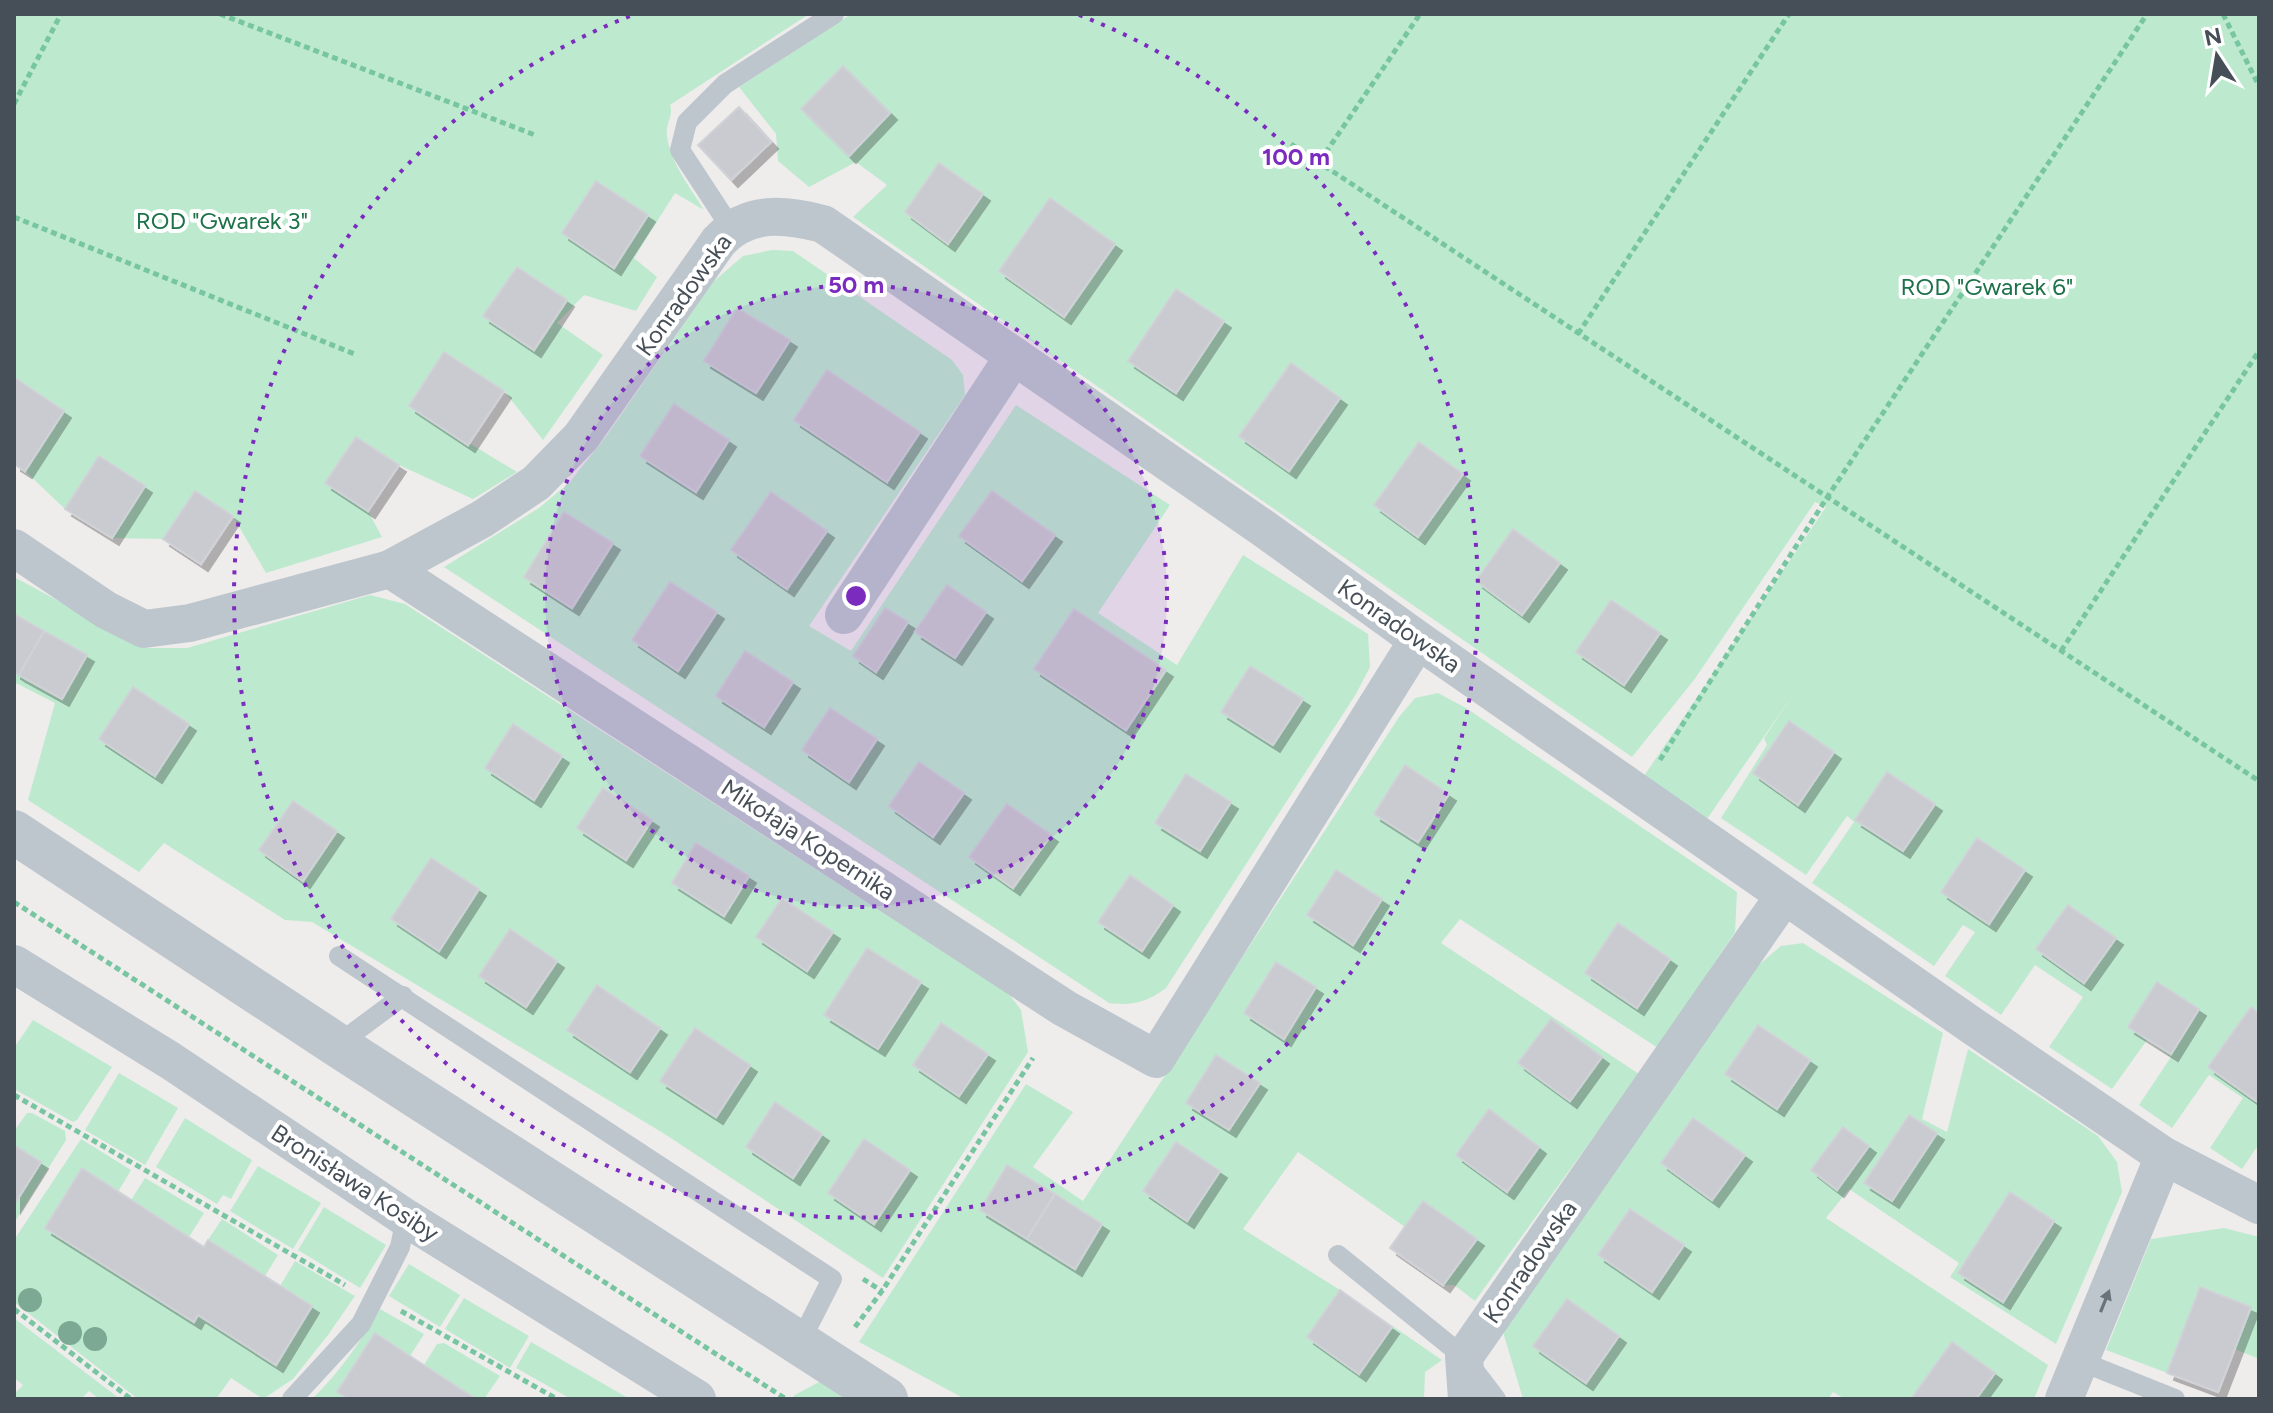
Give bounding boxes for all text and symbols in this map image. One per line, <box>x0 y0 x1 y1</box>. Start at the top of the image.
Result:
north arrow <box>2177 16 2257 96</box>
text: N <box>2202 22 2224 52</box>
text: 100 m <box>1262 142 1330 171</box>
park label: ROD "Gwarek 3" <box>136 206 308 235</box>
street label: Konradowska <box>630 228 737 361</box>
text: 50 m <box>828 270 884 299</box>
park label: ROD "Gwarek 6" <box>1901 272 2073 301</box>
street label: Konradowska <box>1332 573 1466 679</box>
centre of rings <box>842 582 870 610</box>
street label: Mikołaja Kopernika <box>716 773 901 907</box>
street label: Bronisława Kosiby <box>266 1118 445 1248</box>
street label: Konradowska <box>1477 1195 1583 1329</box>
one-way arrow <box>2098 1289 2111 1313</box>

